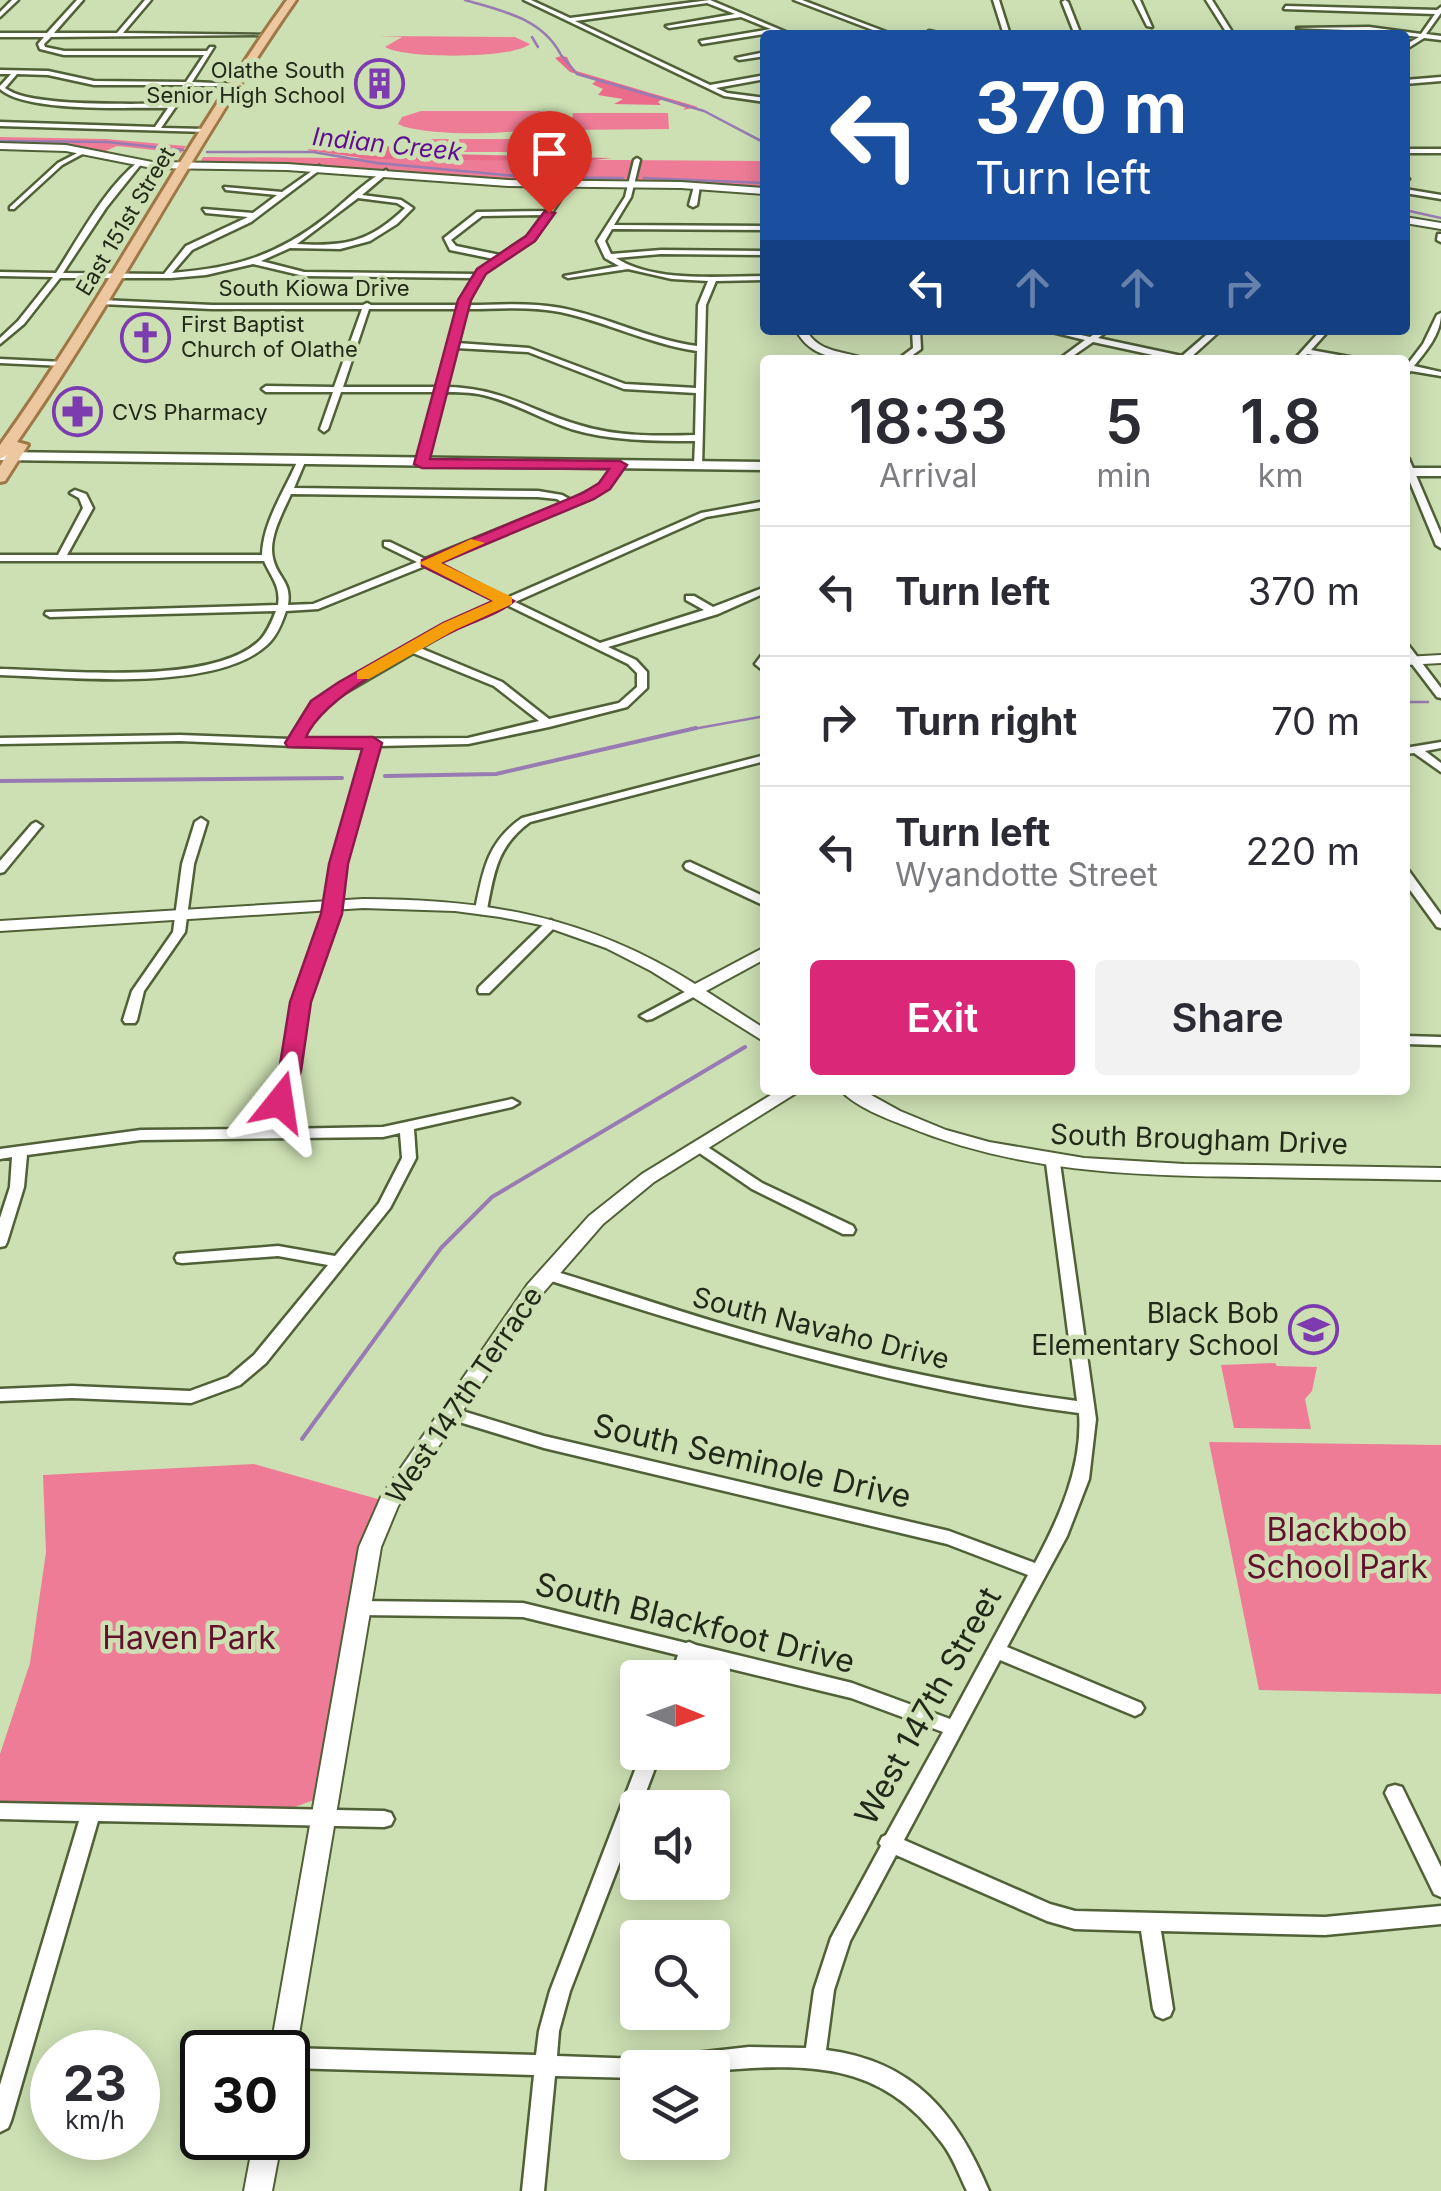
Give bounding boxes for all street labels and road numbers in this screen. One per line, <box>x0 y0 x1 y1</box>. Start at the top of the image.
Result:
street label: East 151st Street <box>70 142 180 300</box>
street label: South Kiowa Drive <box>218 275 410 301</box>
street label: South Brougham Drive <box>1050 1117 1348 1161</box>
street label: West 147th Terrace <box>379 1280 549 1510</box>
street label: South Navaho Drive <box>689 1280 953 1376</box>
street label: South Seminole Drive <box>589 1405 915 1516</box>
street label: South Blackfoot Drive <box>531 1564 859 1681</box>
street label: West 147th Street <box>846 1580 1009 1831</box>

